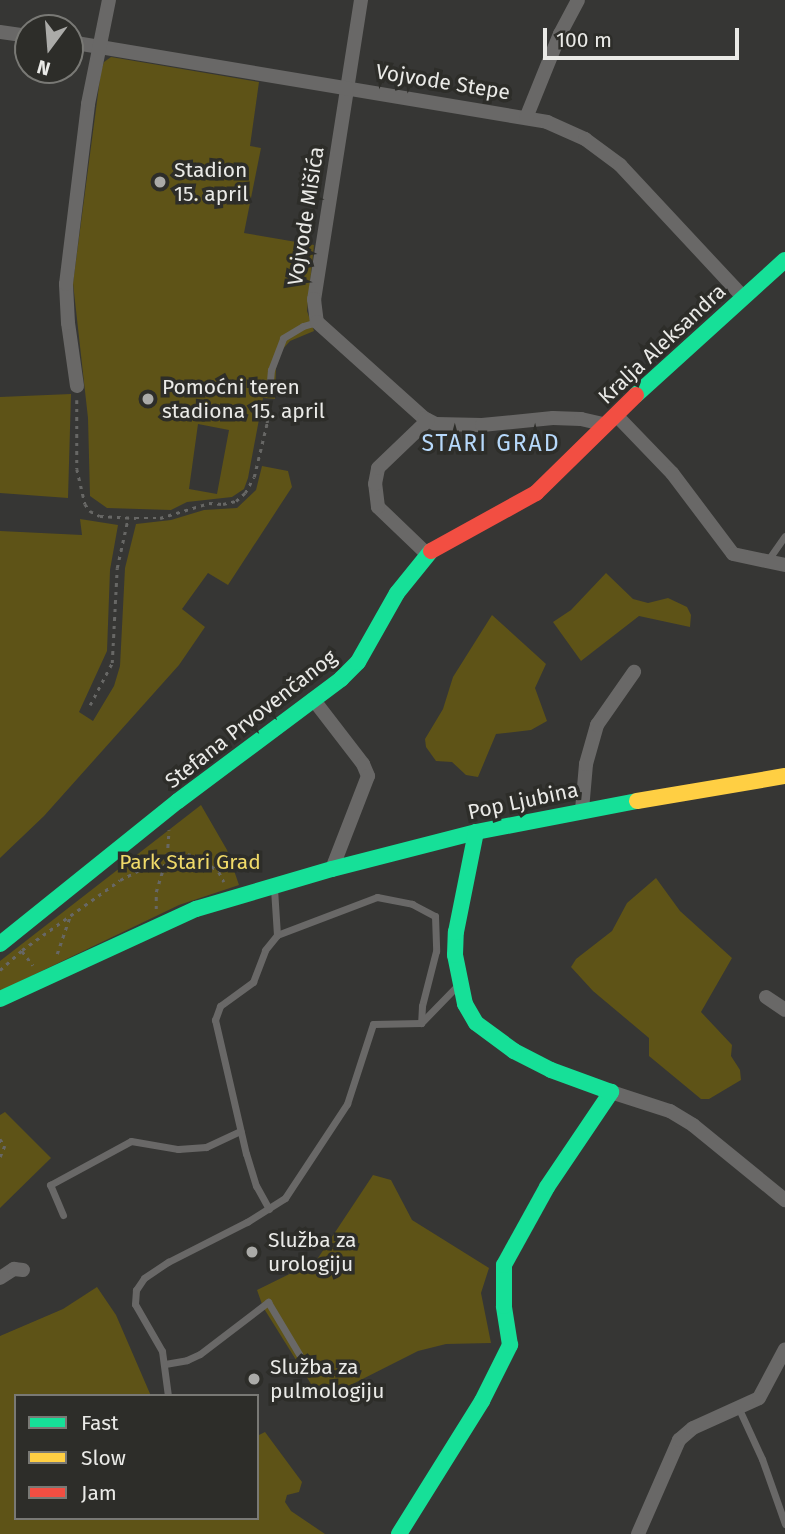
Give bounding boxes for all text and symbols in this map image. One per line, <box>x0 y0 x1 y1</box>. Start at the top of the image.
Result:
north arrow <box>14 14 84 84</box>
scale bar <box>547 14 743 58</box>
text: 100 m <box>556 27 612 53</box>
text: N <box>34 55 53 81</box>
street label: Vojvode Stepe <box>374 59 512 105</box>
street label: Vojvode Mišića <box>283 145 329 287</box>
place label: Stadion 15. april <box>174 157 248 207</box>
marker: Stadion 15. april <box>152 174 168 190</box>
street label: Kralja Aleksandra <box>593 279 731 409</box>
place label: Pomoćni teren stadiona 15. april <box>162 374 325 424</box>
marker: Pomoćni teren stadiona 15. april <box>140 391 156 407</box>
district label: STARI GRAD <box>423 429 559 457</box>
street label: Stefana Prvovenčanog <box>160 644 342 794</box>
street label: Pop Ljubina <box>465 777 581 825</box>
park label: Park Stari Grad <box>119 849 261 875</box>
place label: Služba za urologiju <box>268 1227 357 1277</box>
marker: Služba za urologiju <box>242 1242 262 1262</box>
place label: Služba za pulmologiju <box>270 1354 384 1404</box>
marker: Služba za pulmologiju <box>244 1369 264 1389</box>
legend <box>14 1394 259 1520</box>
text: Fast <box>81 1410 119 1436</box>
text: Slow <box>81 1445 126 1471</box>
text: Jam <box>81 1480 117 1506</box>

